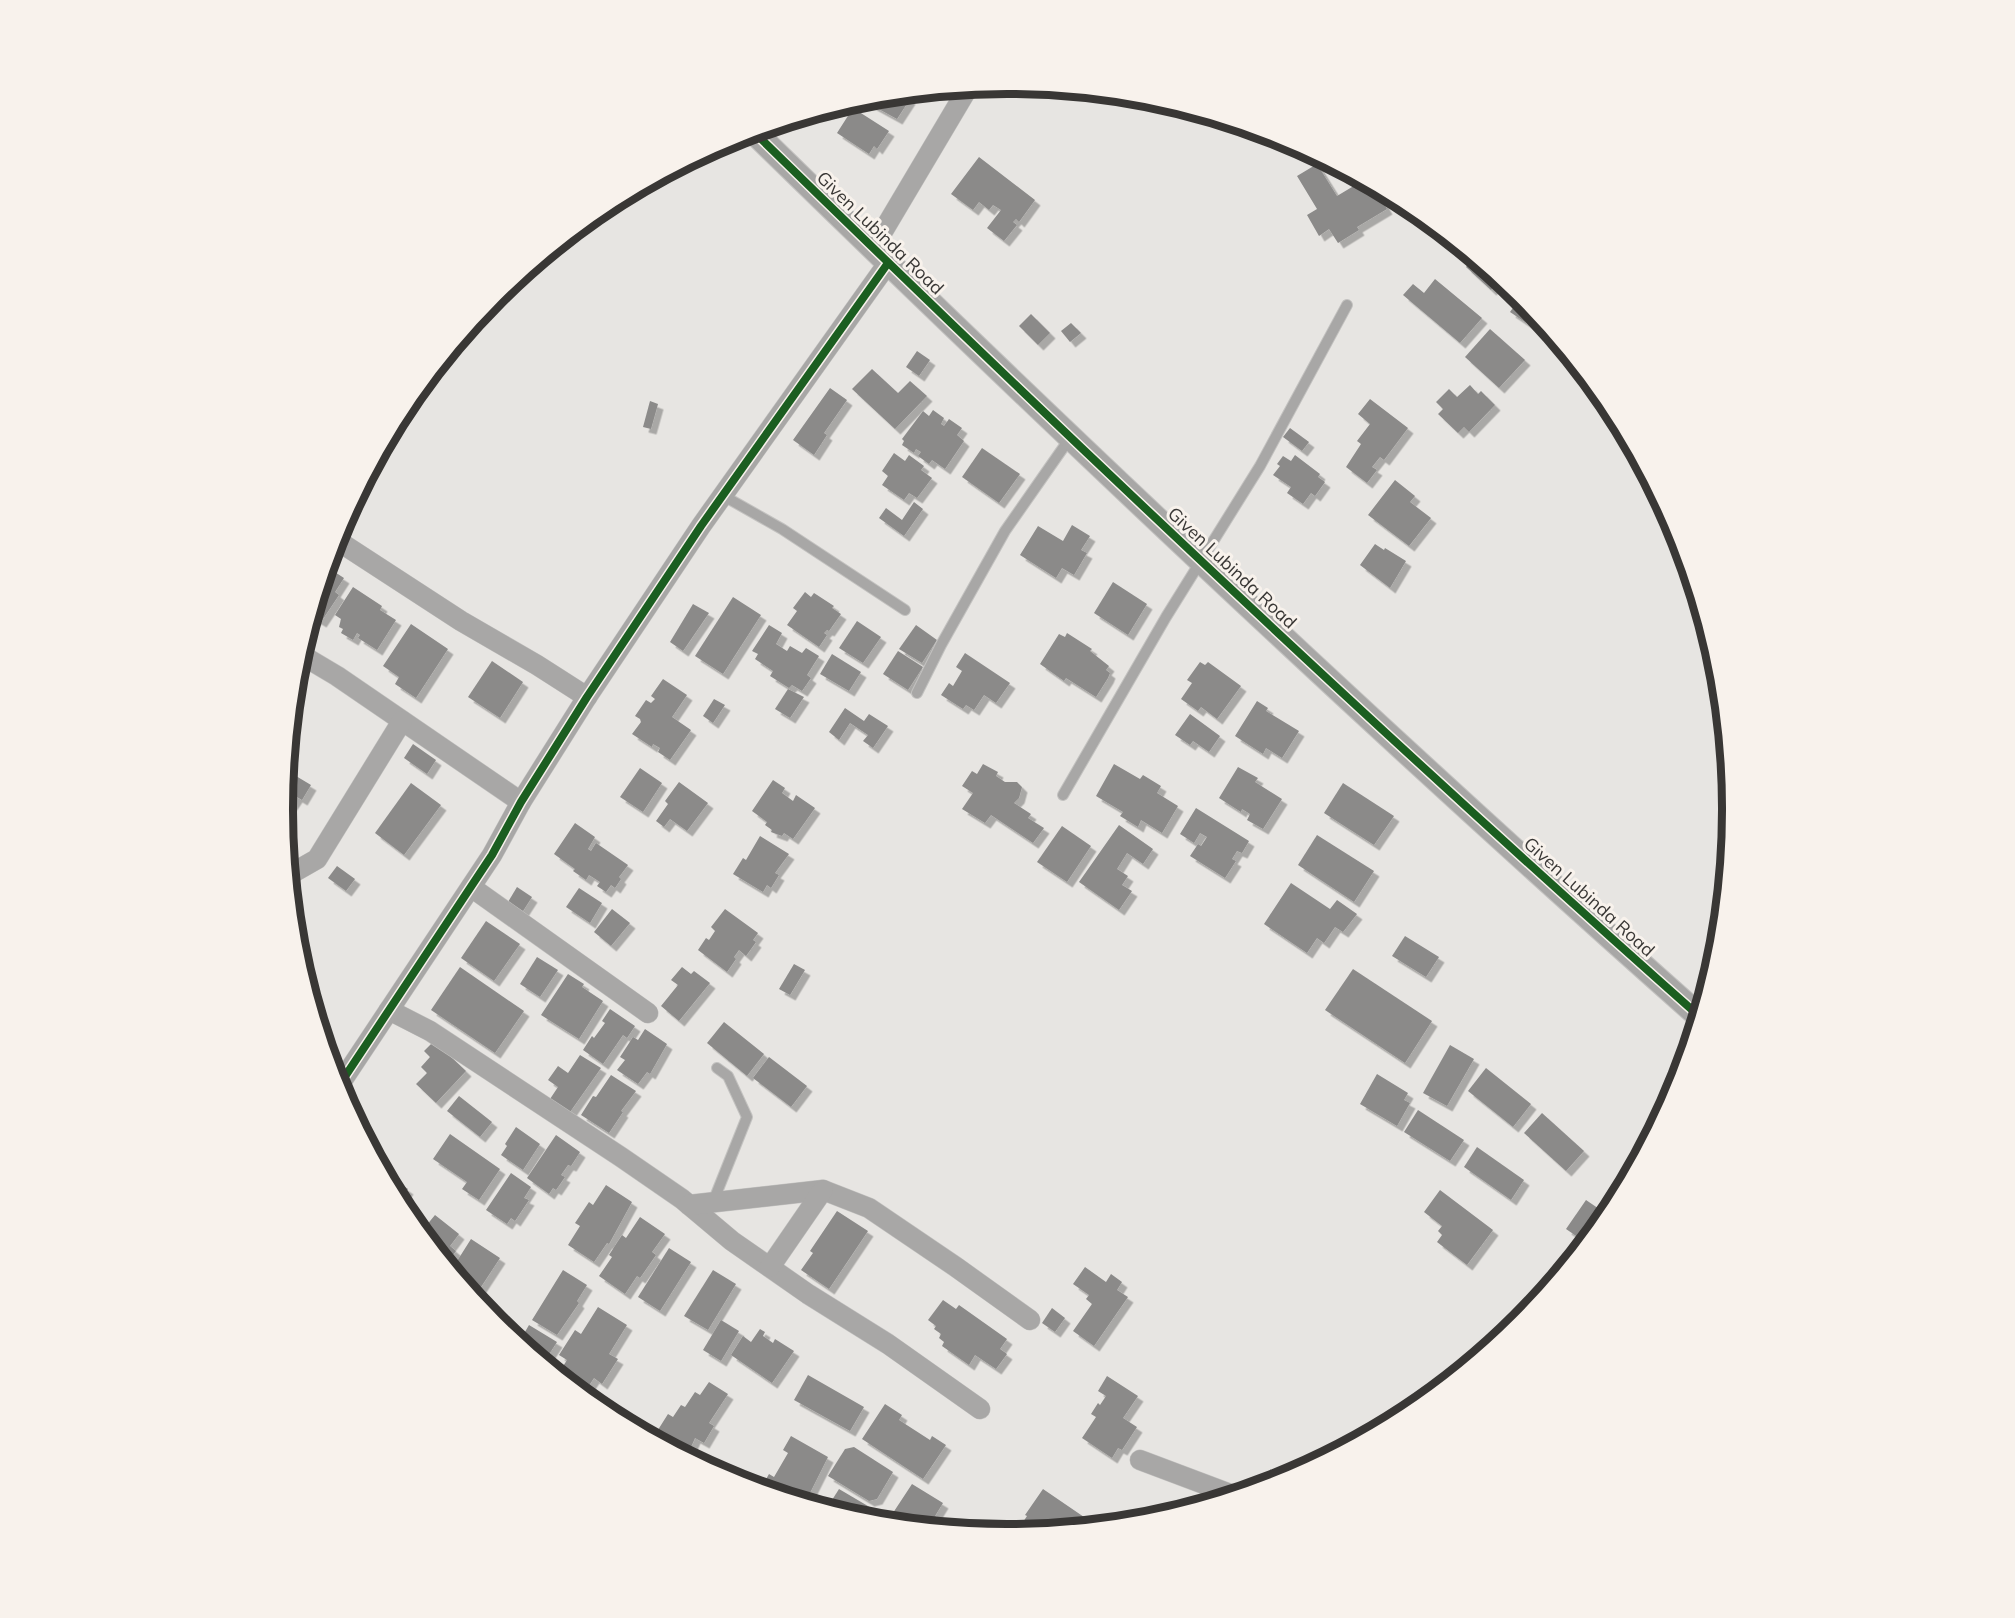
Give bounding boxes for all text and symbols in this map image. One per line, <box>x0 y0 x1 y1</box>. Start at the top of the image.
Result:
street label: Given Lubinda Road <box>812 166 949 299</box>
street label: Given Lubinda Road <box>1163 502 1302 633</box>
street label: Given Lubinda Road <box>1519 832 1659 961</box>

